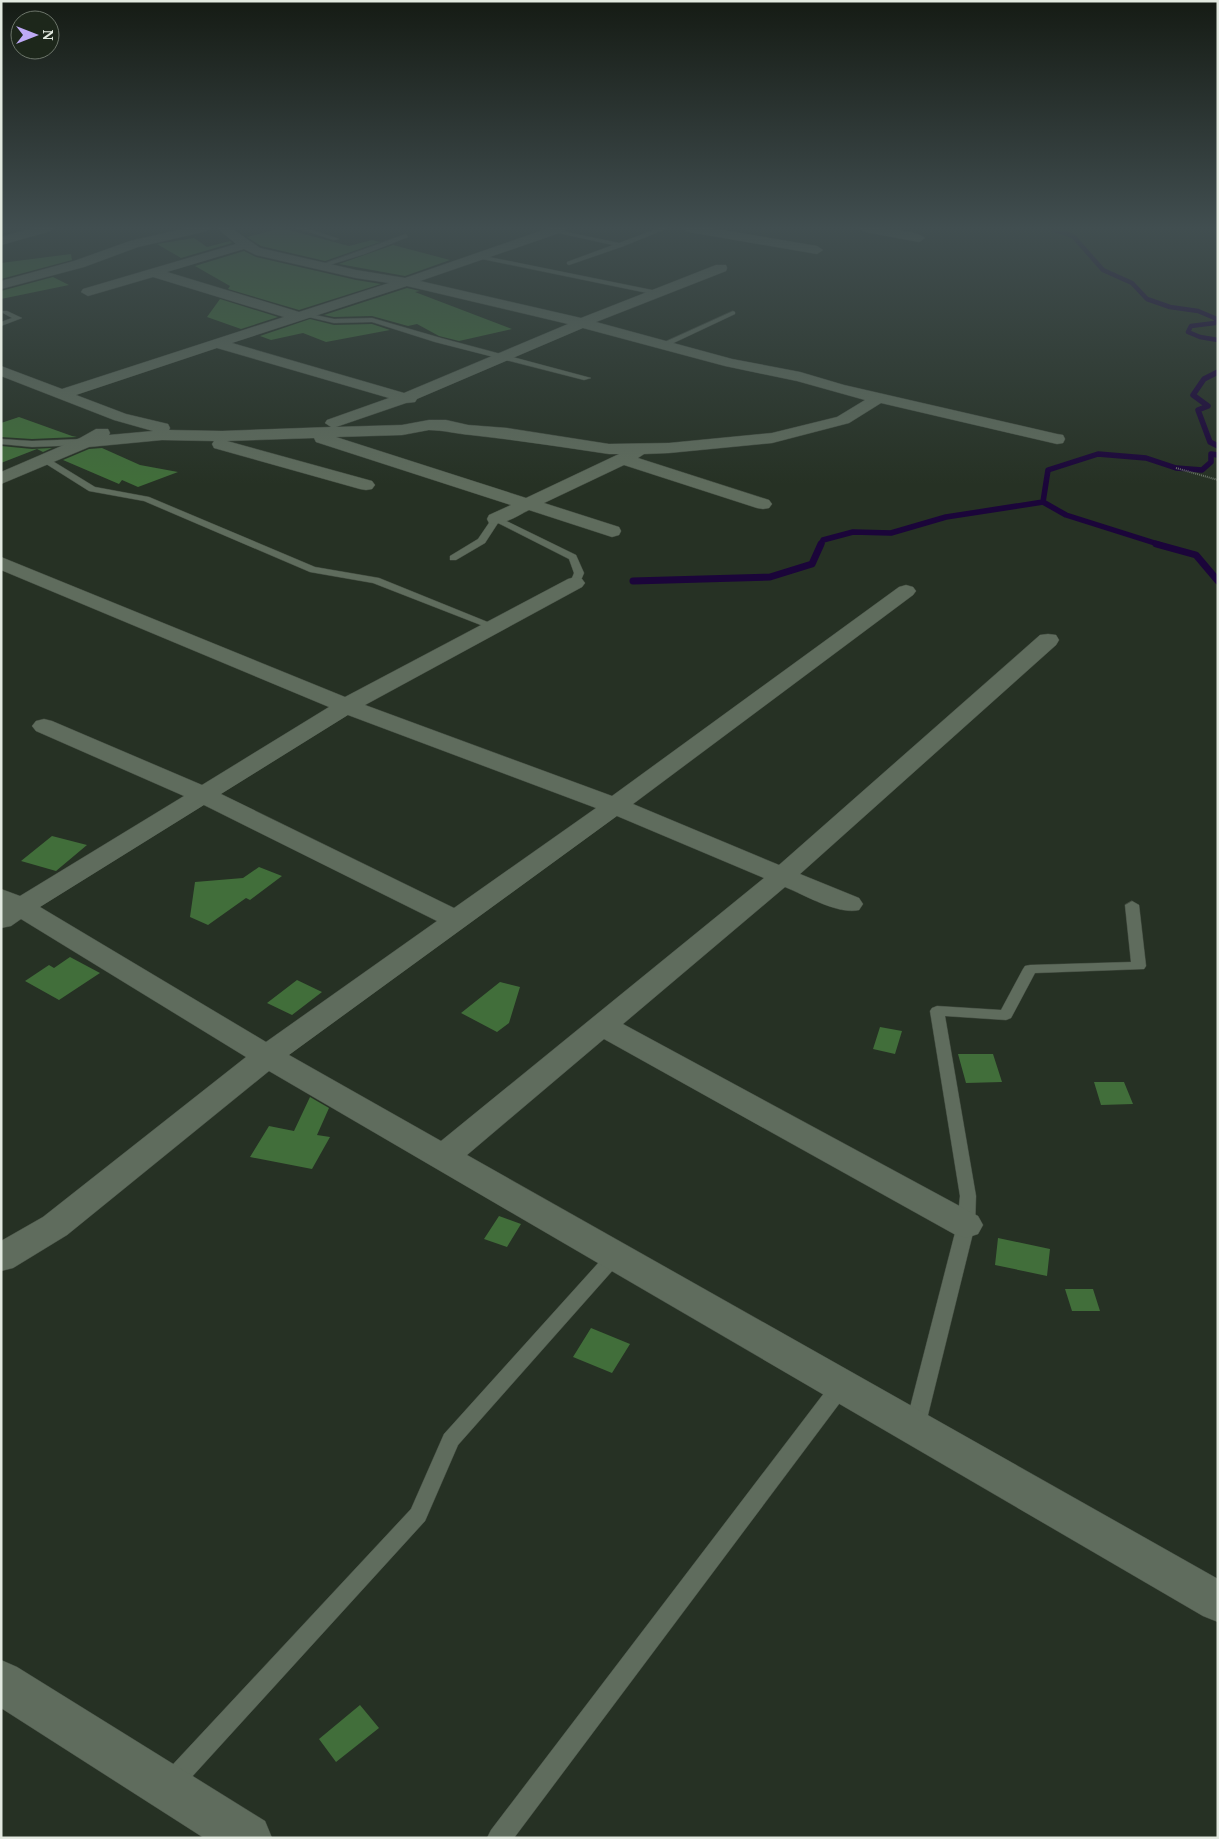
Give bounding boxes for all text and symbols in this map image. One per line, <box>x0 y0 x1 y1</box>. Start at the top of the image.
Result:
north arrow <box>10 10 60 60</box>
text: N <box>39 29 58 41</box>

